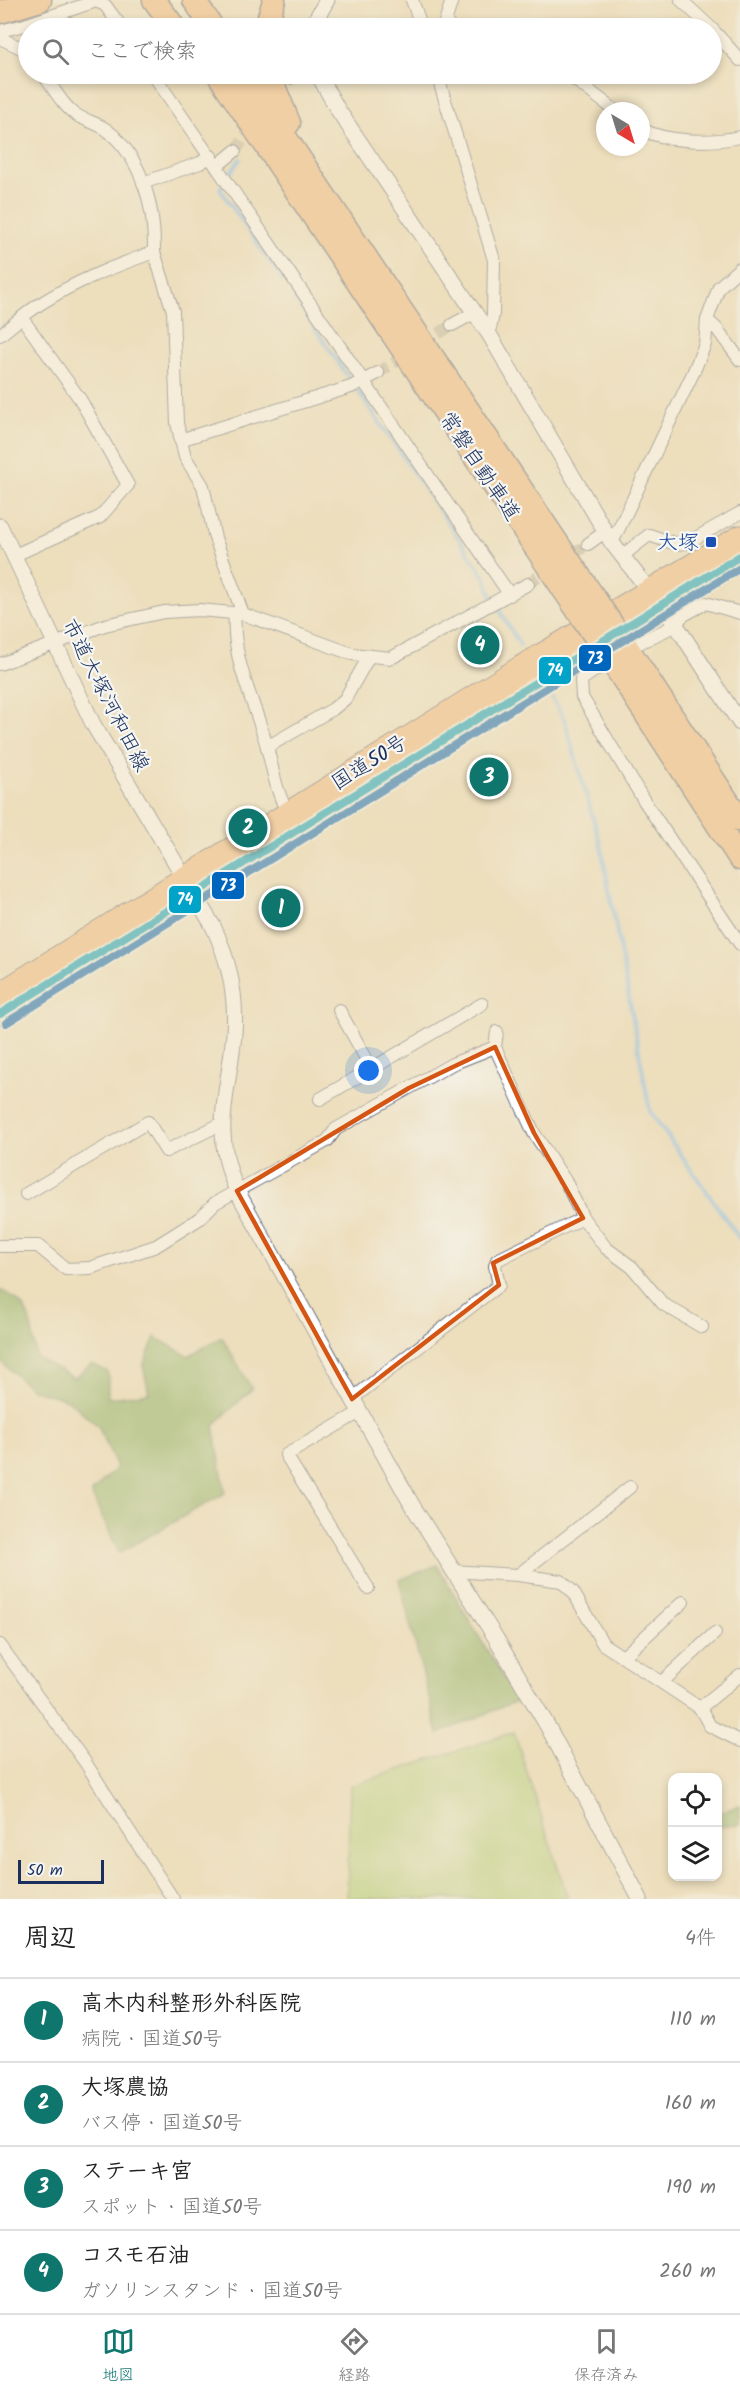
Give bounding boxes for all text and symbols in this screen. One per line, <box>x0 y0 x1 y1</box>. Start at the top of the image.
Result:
search box <box>18 18 722 84</box>
icon: search <box>39 35 72 68</box>
text: ここで検索 <box>87 35 197 70</box>
north arrow <box>596 102 650 156</box>
street label: 常磐自動車道 <box>430 405 528 528</box>
place label: 大塚 <box>657 527 699 560</box>
marker: 大塚 <box>704 535 718 549</box>
street label: 市道大塚河和田線 <box>52 613 158 778</box>
pin: 4 <box>460 622 500 668</box>
line badge: 73 <box>578 644 612 672</box>
text: 73 <box>587 647 603 672</box>
line badge: 74 <box>538 656 572 685</box>
text: 74 <box>547 659 563 684</box>
street label: 国道50号 <box>325 727 414 800</box>
pin: 3 <box>470 754 508 800</box>
pin: 2 <box>228 806 268 850</box>
line badge: 73 <box>211 871 245 900</box>
text: 73 <box>220 874 236 899</box>
line badge: 74 <box>168 885 202 914</box>
pin: 1 <box>262 886 300 930</box>
text: 74 <box>177 888 193 913</box>
your location <box>354 1056 383 1085</box>
map controls <box>668 1773 722 1881</box>
button: locate <box>668 1773 722 1827</box>
button: layers <box>668 1827 722 1881</box>
scale bar <box>18 1857 104 1884</box>
text: 50 m <box>27 1858 63 1883</box>
text: 周辺 <box>24 1918 76 1960</box>
text: 4件 <box>685 1923 716 1955</box>
text: 高木内科整形外科医院 <box>81 1987 301 2022</box>
text: 1 <box>40 2004 47 2036</box>
text: 110 m <box>670 2004 716 2036</box>
text: 病院 · 国道50号 <box>81 2024 223 2056</box>
text: 大塚農協 <box>81 2071 169 2106</box>
text: 2 <box>38 2088 49 2120</box>
text: 160 m <box>665 2088 716 2120</box>
text: バス停 · 国道50号 <box>81 2108 243 2140</box>
text: ステーキ宮 <box>81 2155 192 2190</box>
text: 3 <box>38 2172 49 2204</box>
text: 190 m <box>666 2172 716 2204</box>
text: スポット · 国道50号 <box>81 2192 263 2224</box>
text: コスモ石油 <box>81 2239 190 2274</box>
text: 4 <box>38 2256 49 2288</box>
text: 260 m <box>659 2256 716 2288</box>
text: ガソリンスタンド · 国道50号 <box>81 2276 343 2308</box>
tab: 地図 <box>102 2325 135 2388</box>
tab: 経路 <box>338 2325 371 2388</box>
tab: 保存済み <box>574 2325 638 2388</box>

